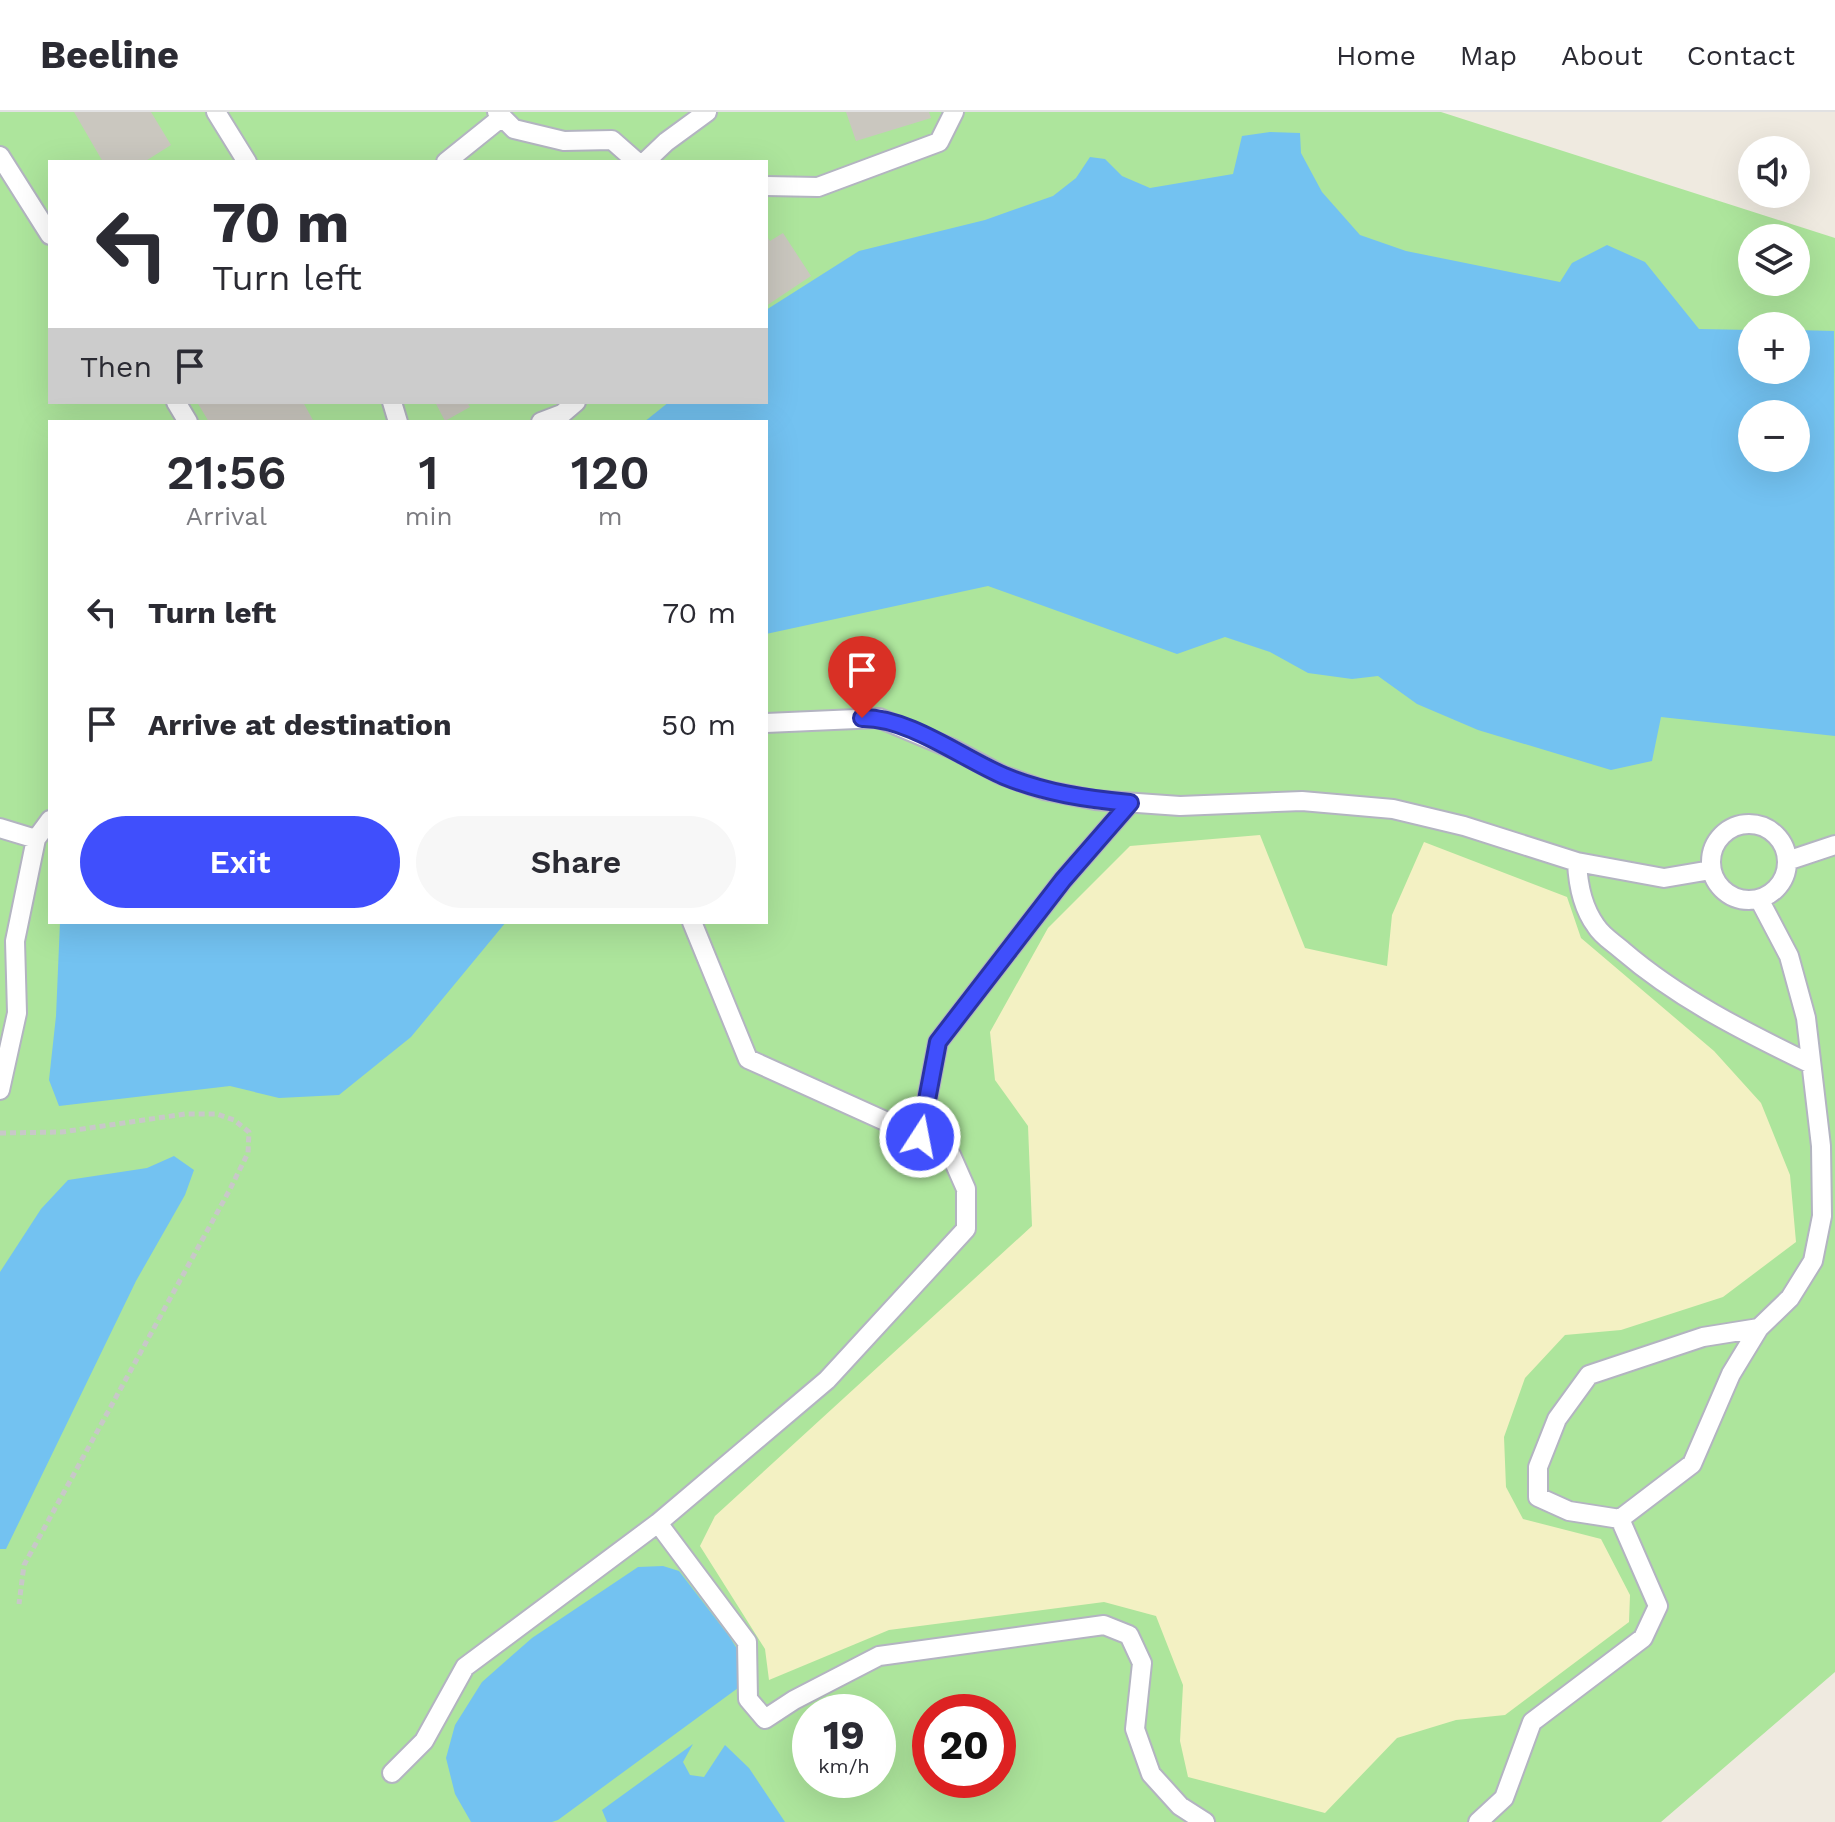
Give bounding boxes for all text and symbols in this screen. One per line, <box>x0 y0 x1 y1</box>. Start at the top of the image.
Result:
text: Beeline <box>40 33 179 77</box>
text: Home <box>1336 39 1416 72</box>
text: Map <box>1460 39 1517 72</box>
text: About <box>1561 39 1643 72</box>
text: Contact <box>1687 39 1795 72</box>
map controls <box>1738 136 1810 472</box>
button: sound <box>1738 136 1810 208</box>
text: 70 m <box>212 190 349 256</box>
icon: left <box>80 192 184 296</box>
button: layers <box>1738 224 1810 296</box>
text: Turn left <box>212 257 362 299</box>
button: + <box>1738 312 1810 384</box>
icon: arrive <box>168 344 212 388</box>
text: Then <box>80 349 152 384</box>
button: − <box>1738 400 1810 472</box>
text: 21:56 <box>166 444 286 501</box>
text: 1 <box>419 444 439 501</box>
text: 120 <box>571 444 650 501</box>
text: Arrival <box>186 501 267 531</box>
text: min <box>405 501 453 531</box>
text: m <box>598 501 623 531</box>
icon: left <box>80 590 124 634</box>
text: Turn left <box>148 595 276 630</box>
text: 70 m <box>662 595 736 630</box>
pin <box>828 636 896 718</box>
icon: arrive <box>840 648 884 692</box>
icon: arrive <box>80 702 124 746</box>
text: Arrive at destination <box>148 707 452 742</box>
text: 50 m <box>661 707 736 742</box>
button: Exit <box>80 816 400 908</box>
button: Share <box>416 816 736 908</box>
position arrow <box>878 1095 962 1179</box>
speed limit sign: 20 <box>912 1694 1016 1798</box>
text: 19 <box>823 1712 865 1759</box>
text: km/h <box>818 1754 870 1778</box>

